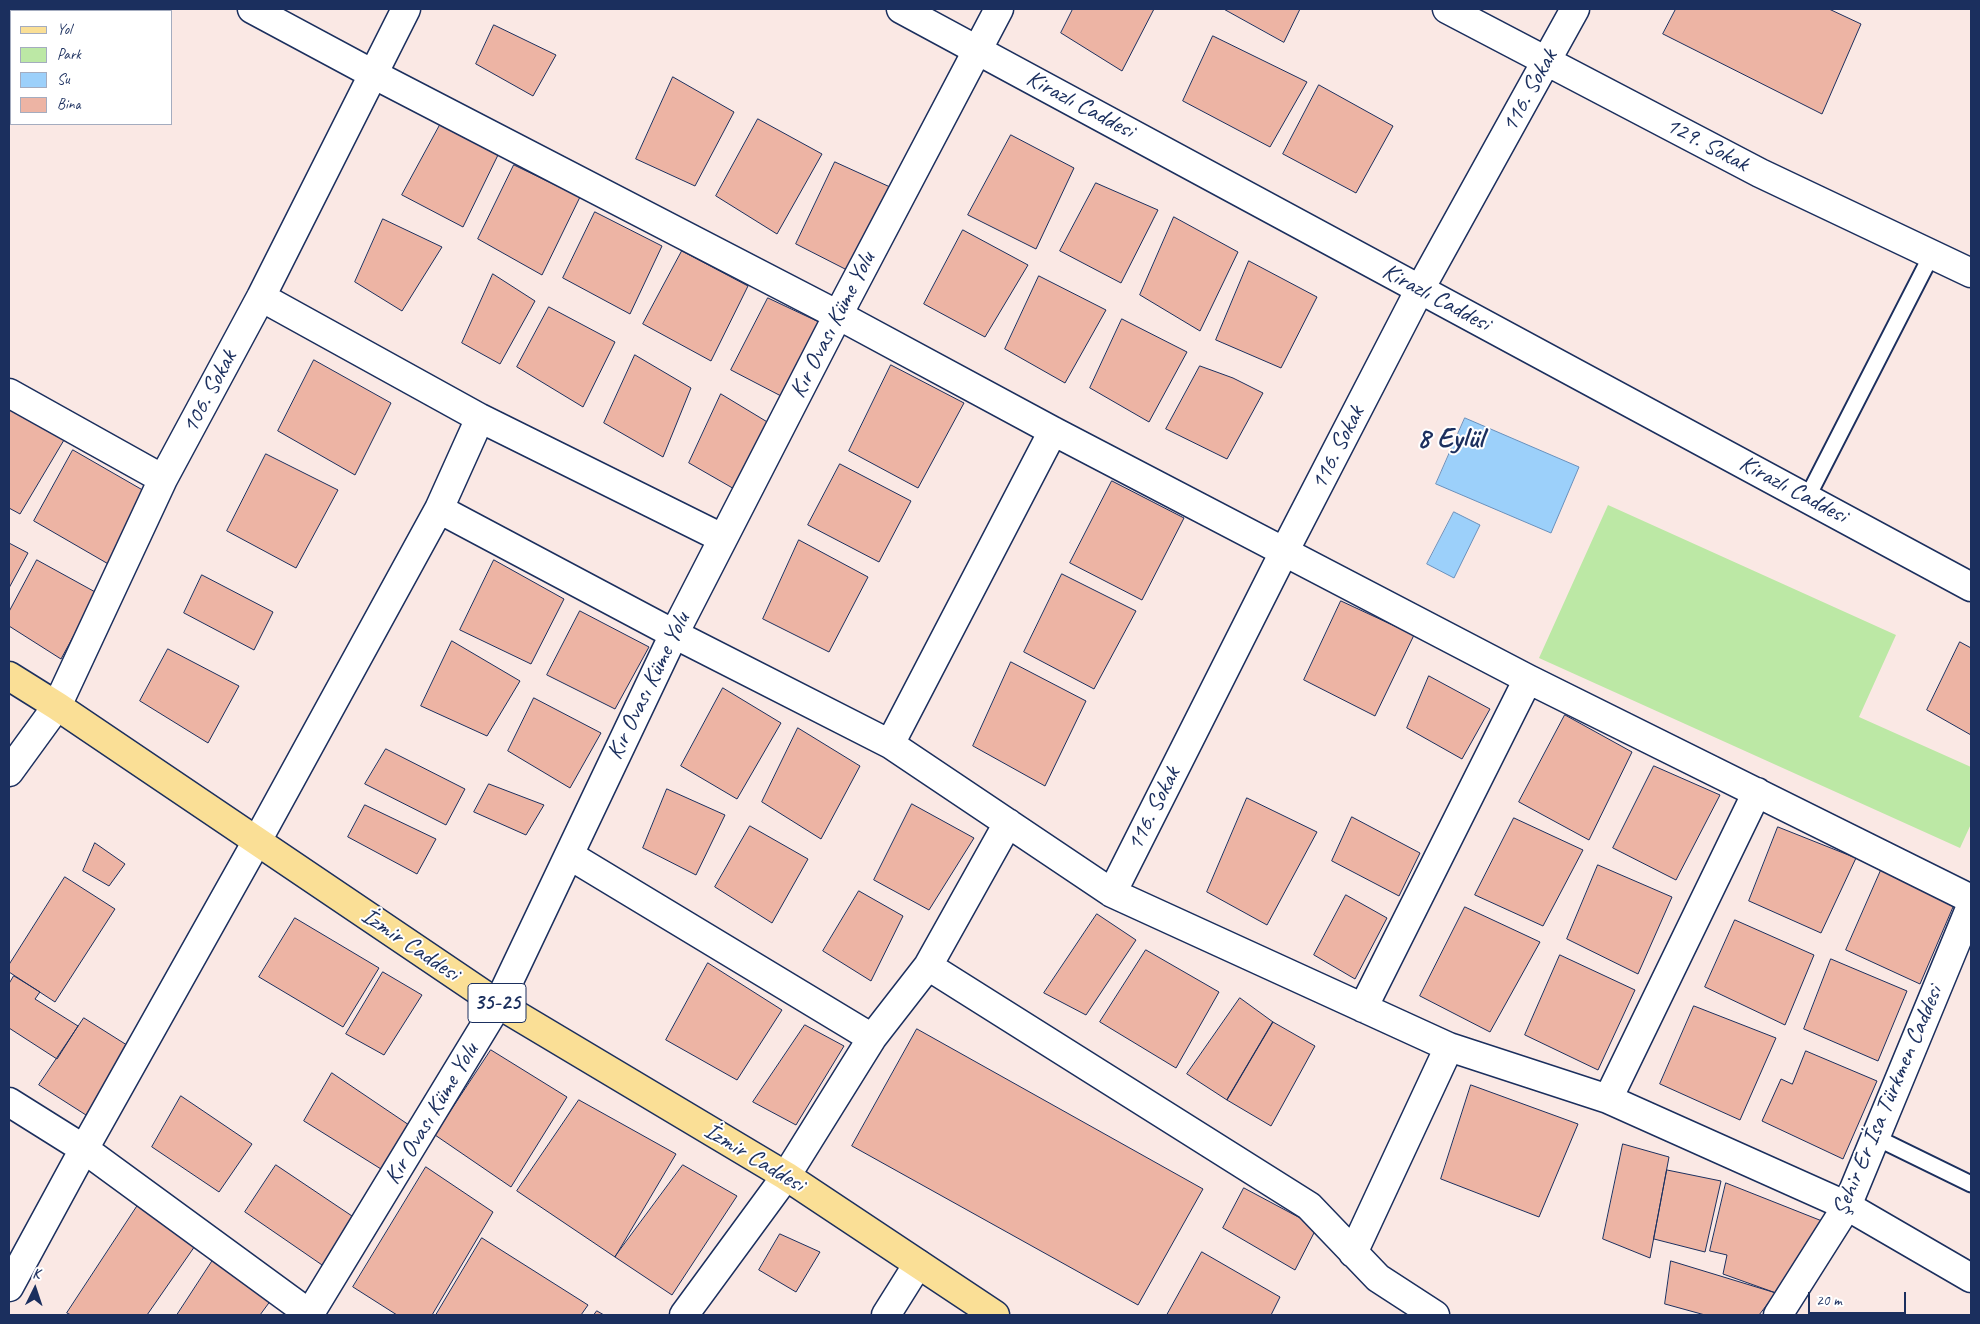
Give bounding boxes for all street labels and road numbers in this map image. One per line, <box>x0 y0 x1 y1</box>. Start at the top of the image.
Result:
street label: 116. Sokak <box>1496 45 1564 137</box>
street label: Kirazlı Caddesi <box>1021 65 1139 145</box>
street label: 129. Sokak <box>1661 111 1753 179</box>
street label: Kır Ovası Küme Yolu <box>784 247 882 403</box>
street label: Kirazlı Caddesi <box>1377 258 1495 338</box>
street label: 106. Sokak <box>176 346 244 438</box>
street label: 116. Sokak <box>1305 401 1371 495</box>
street label: Kirazlı Caddesi <box>1734 450 1852 530</box>
street label: Kır Ovası Küme Yolu <box>601 608 697 764</box>
street label: 116. Sokak <box>1121 762 1187 856</box>
street label: İzmir Caddesi <box>356 902 464 988</box>
street label: Şehir Er İsa Türkmen Caddesi <box>1826 982 1950 1220</box>
road number: 35-25 <box>468 984 526 1022</box>
street label: Kır Ovası Küme Yolu <box>378 1038 486 1190</box>
street label: İzmir Caddesi <box>699 1117 809 1199</box>

